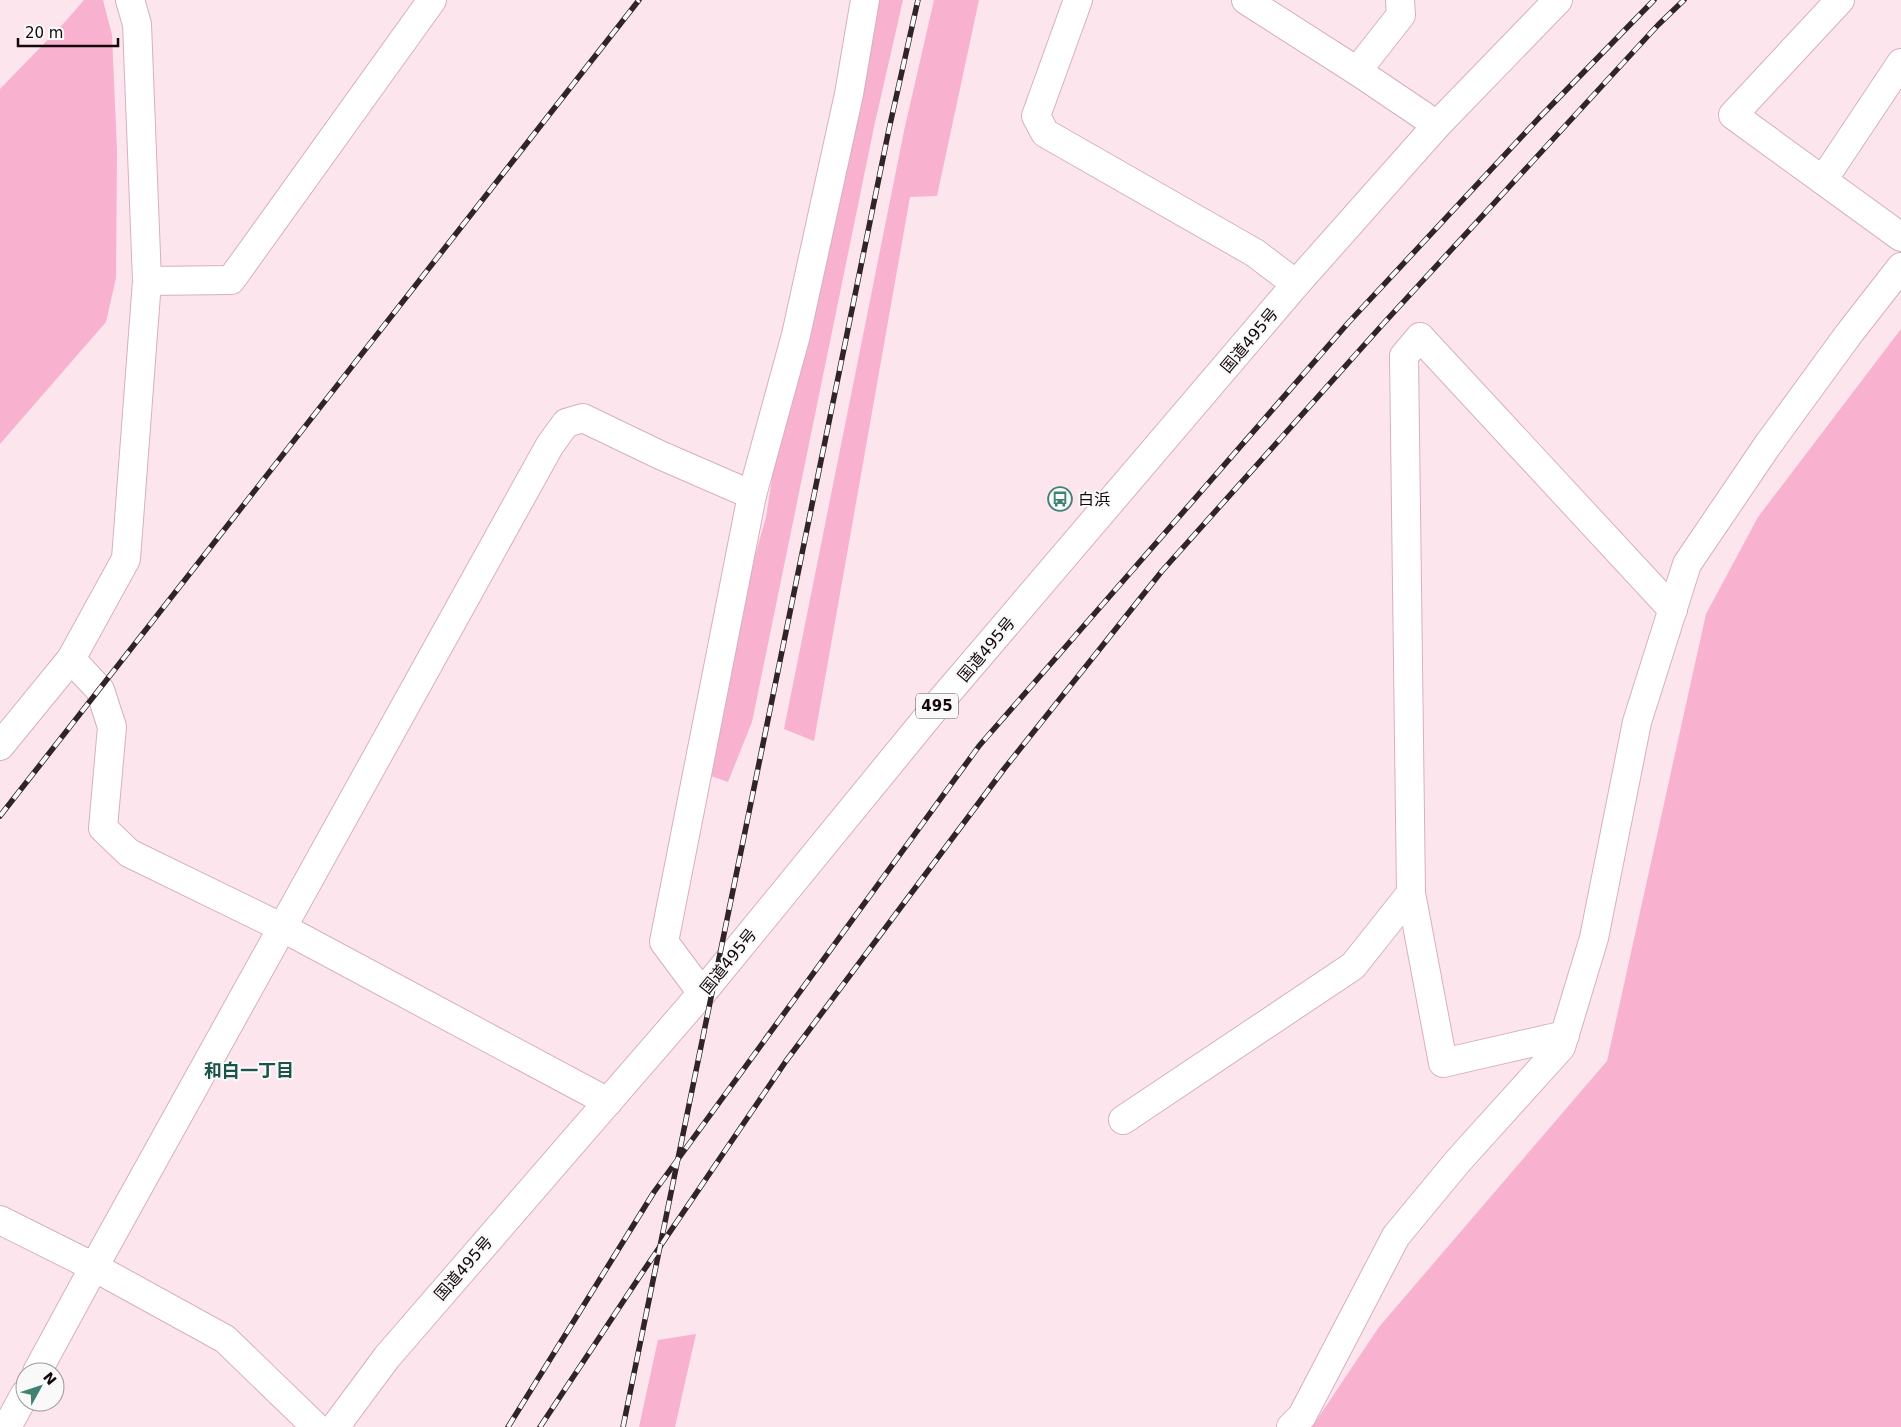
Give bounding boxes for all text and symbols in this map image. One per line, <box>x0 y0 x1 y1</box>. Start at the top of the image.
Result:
scale bar <box>18 15 118 47</box>
text: 20 m <box>25 24 63 42</box>
street label: 国道495号 <box>1217 304 1282 377</box>
bus stop icon: 白浜 <box>1047 486 1073 512</box>
place label: 白浜 <box>1078 490 1110 509</box>
street label: 国道495号 <box>954 613 1019 686</box>
road number: 495 <box>916 694 958 718</box>
street label: 国道495号 <box>696 925 760 998</box>
district label: 和白一丁目 <box>204 1060 294 1081</box>
street label: 国道495号 <box>430 1232 496 1304</box>
north arrow <box>15 1362 65 1412</box>
text: N <box>40 1369 60 1388</box>

